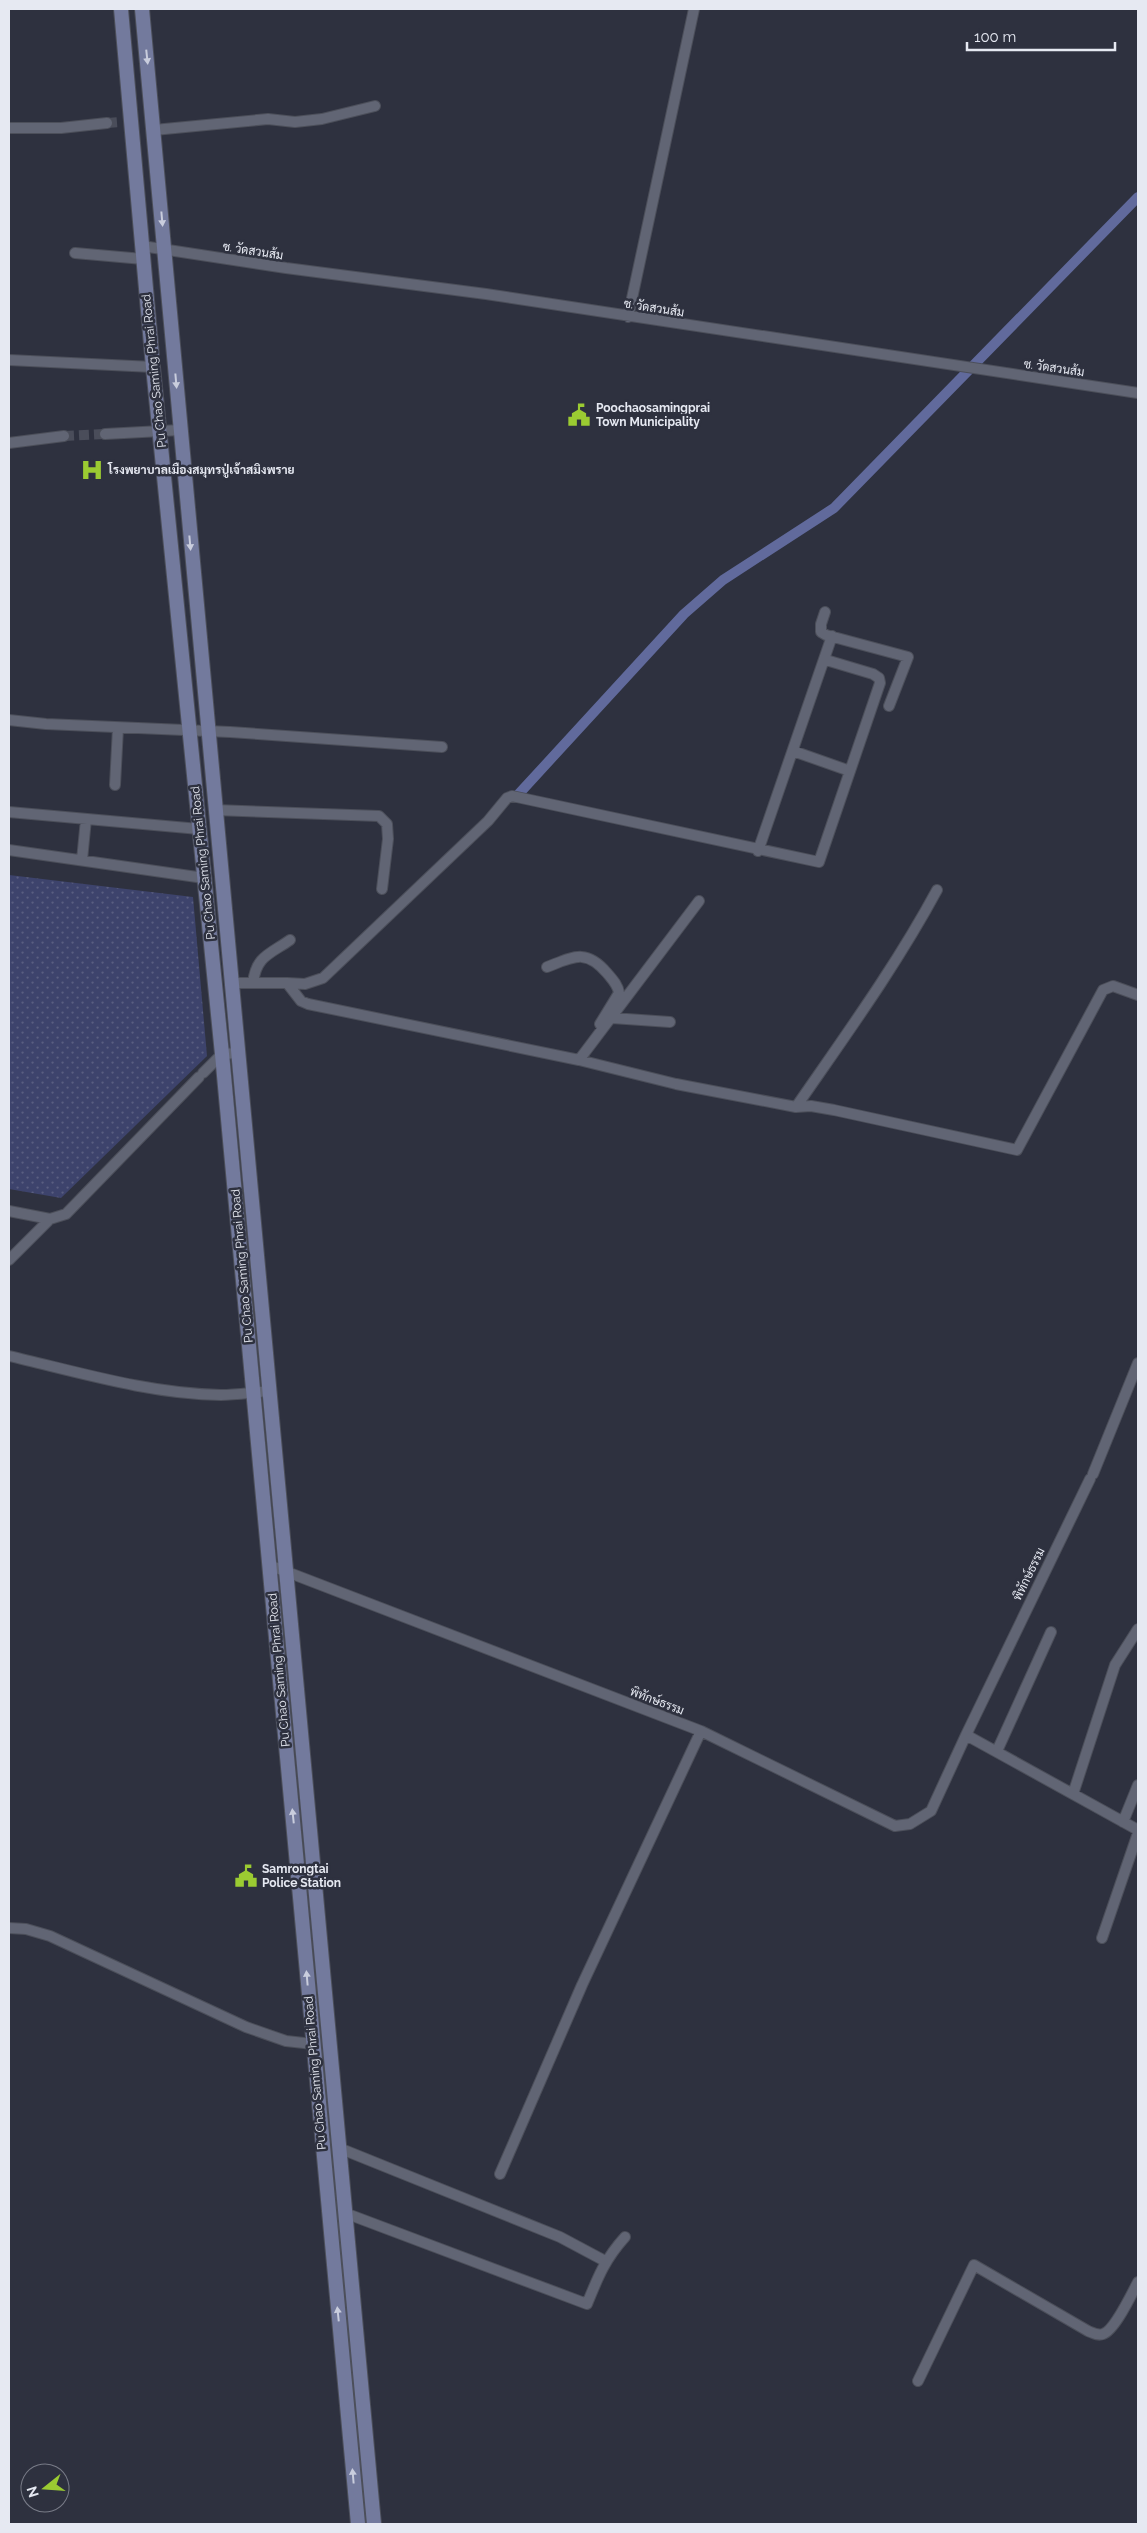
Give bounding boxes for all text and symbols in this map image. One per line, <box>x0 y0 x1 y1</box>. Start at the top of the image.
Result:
scale bar <box>967 20 1114 52</box>
text: 100 m <box>974 28 1016 46</box>
one-way arrow <box>143 50 151 66</box>
one-way arrow <box>158 211 166 227</box>
street label: ซ. วัดสวนส้ม <box>222 239 284 263</box>
street label: Pu Chao Saming Phrai Road <box>139 294 169 448</box>
street label: ซ. วัดสวนส้ม <box>623 296 685 320</box>
street label: ซ. วัดสวนส้ม <box>1023 357 1085 379</box>
one-way arrow <box>172 373 180 389</box>
place label: Poochaosamingprai Town Municipality <box>596 401 710 429</box>
public building icon: Poochaosamingprai Town Municipality <box>566 402 592 428</box>
hospital icon: โรงพยาบาลเมืองสมุทรปู่เจ้าสมิงพราย <box>79 457 105 483</box>
place label: โรงพยาบาลเมืองสมุทรปู่เจ้าสมิงพราย <box>107 462 295 478</box>
one-way arrow <box>186 535 194 551</box>
street label: Pu Chao Saming Phrai Road <box>188 786 218 940</box>
street label: Pu Chao Saming Phrai Road <box>228 1189 256 1343</box>
street label: พิทักษ์ธรรม <box>1009 1545 1048 1603</box>
street label: Pu Chao Saming Phrai Road <box>265 1593 293 1747</box>
street label: พิทักษ์ธรรม <box>628 1683 687 1718</box>
one-way arrow <box>288 1808 296 1824</box>
place label: Samrongtai Police Station <box>262 1862 341 1890</box>
public building icon: Samrongtai Police Station <box>233 1863 259 1889</box>
one-way arrow <box>302 1970 310 1986</box>
street label: Pu Chao Saming Phrai Road <box>301 1996 329 2150</box>
one-way arrow <box>334 2306 342 2322</box>
north arrow <box>20 2463 70 2513</box>
one-way arrow <box>349 2467 357 2483</box>
text: N <box>23 2484 42 2499</box>

